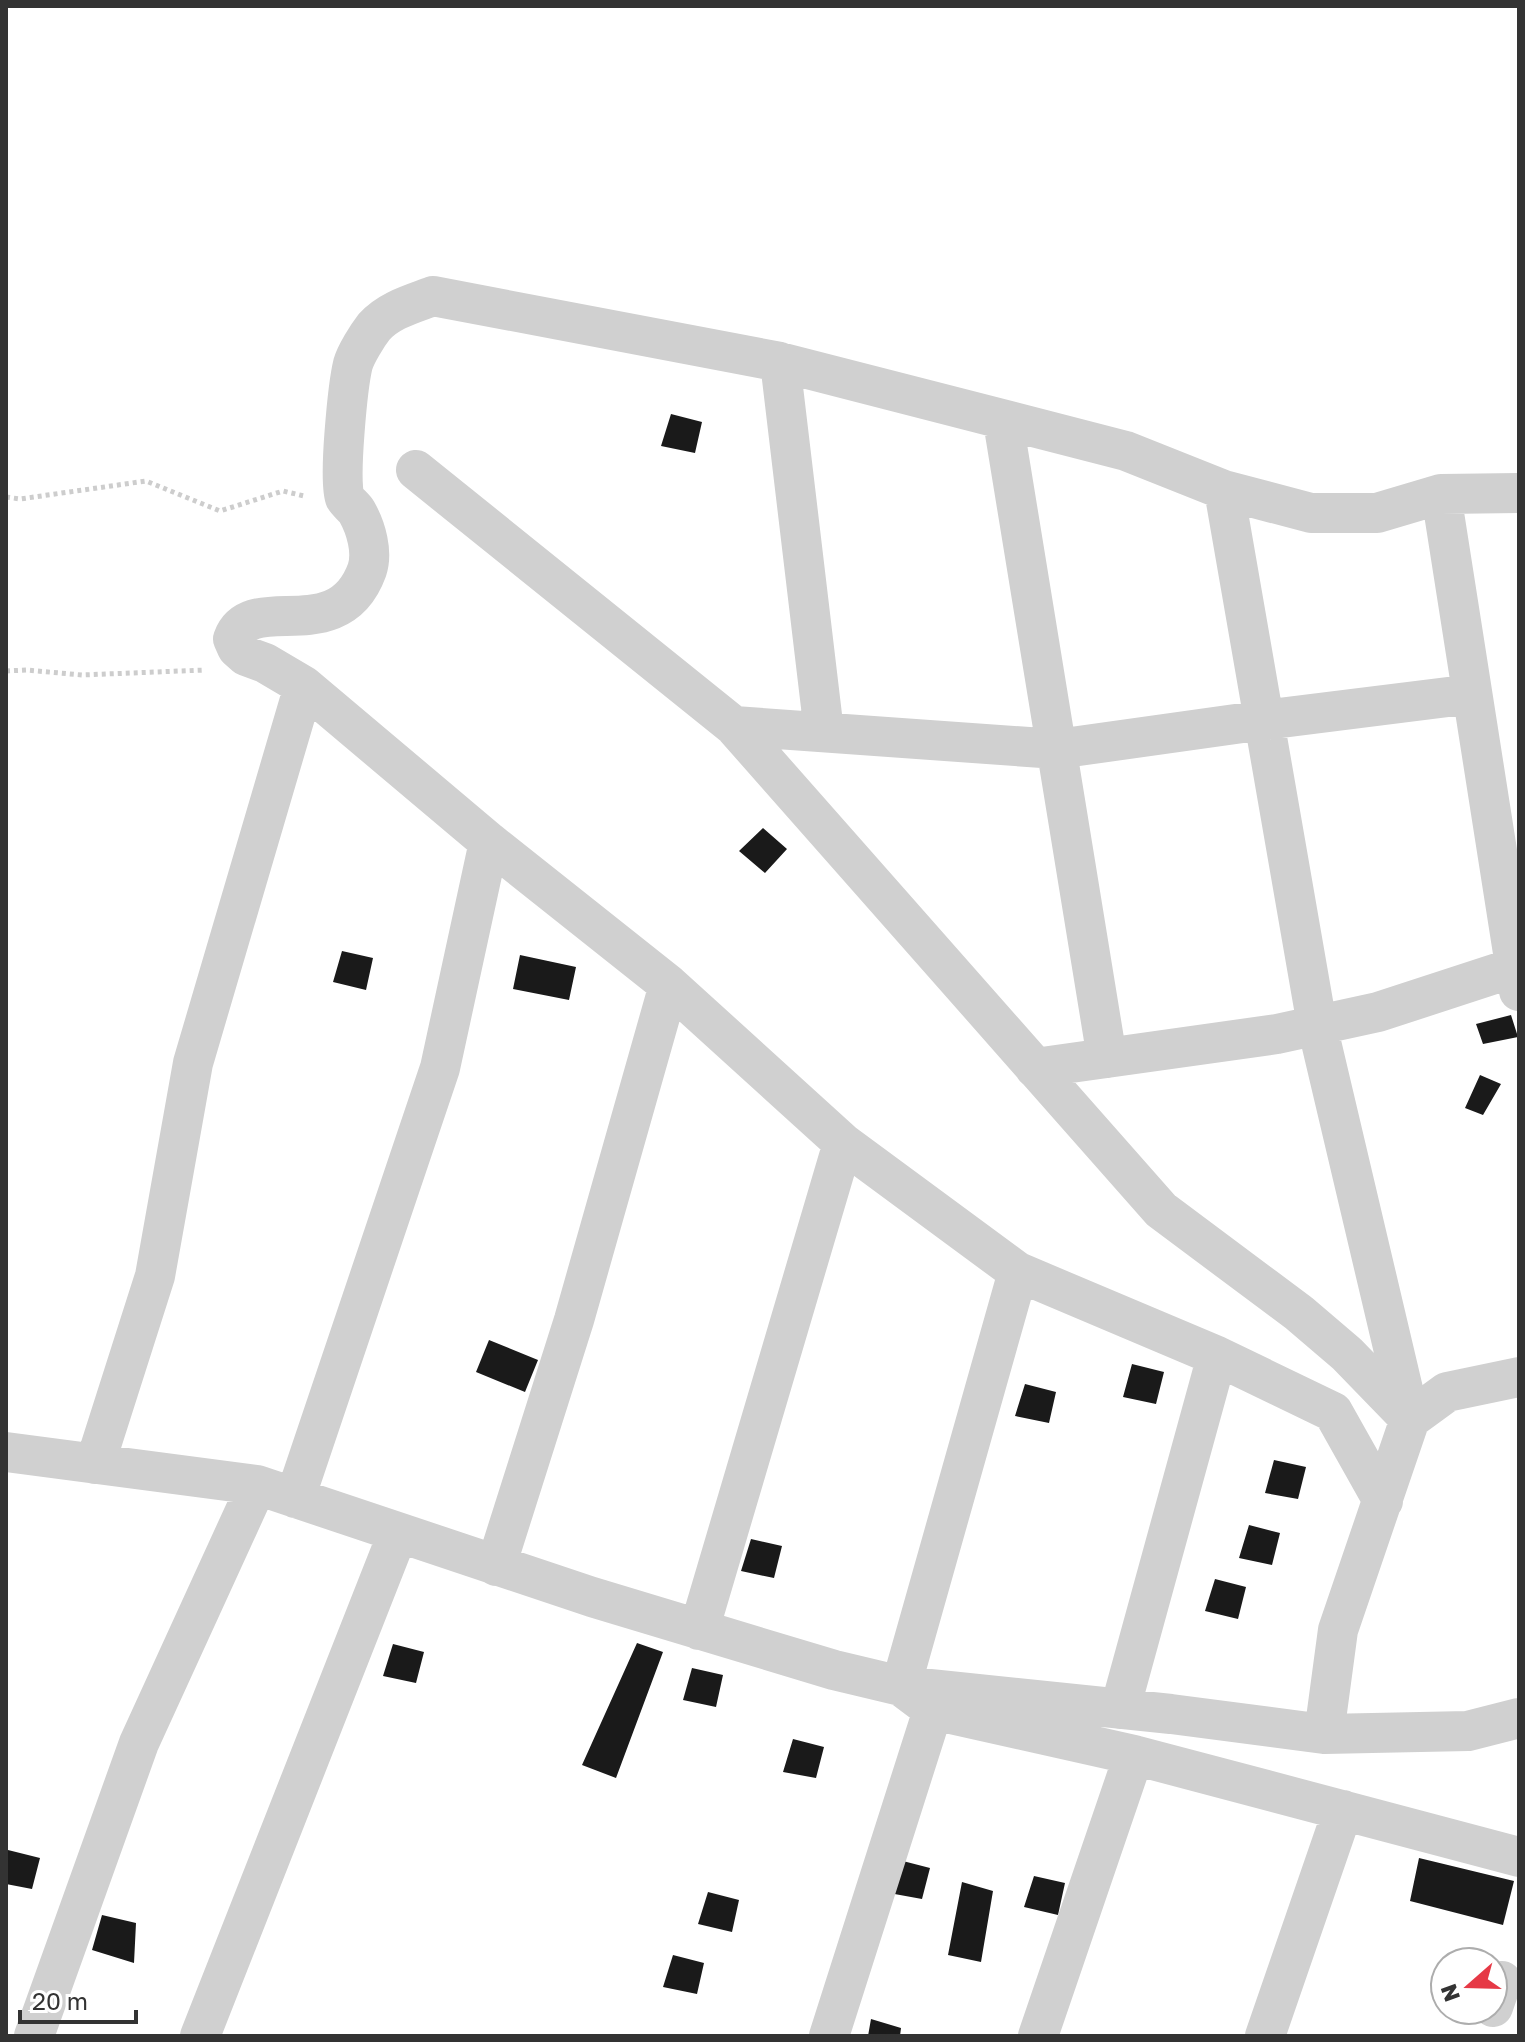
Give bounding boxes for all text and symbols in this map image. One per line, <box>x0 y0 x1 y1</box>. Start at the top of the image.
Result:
north arrow <box>1429 1946 1509 2026</box>
scale bar <box>20 1974 136 2024</box>
text: N <box>1434 1981 1465 2005</box>
text: 20 m <box>32 1986 88 2015</box>

